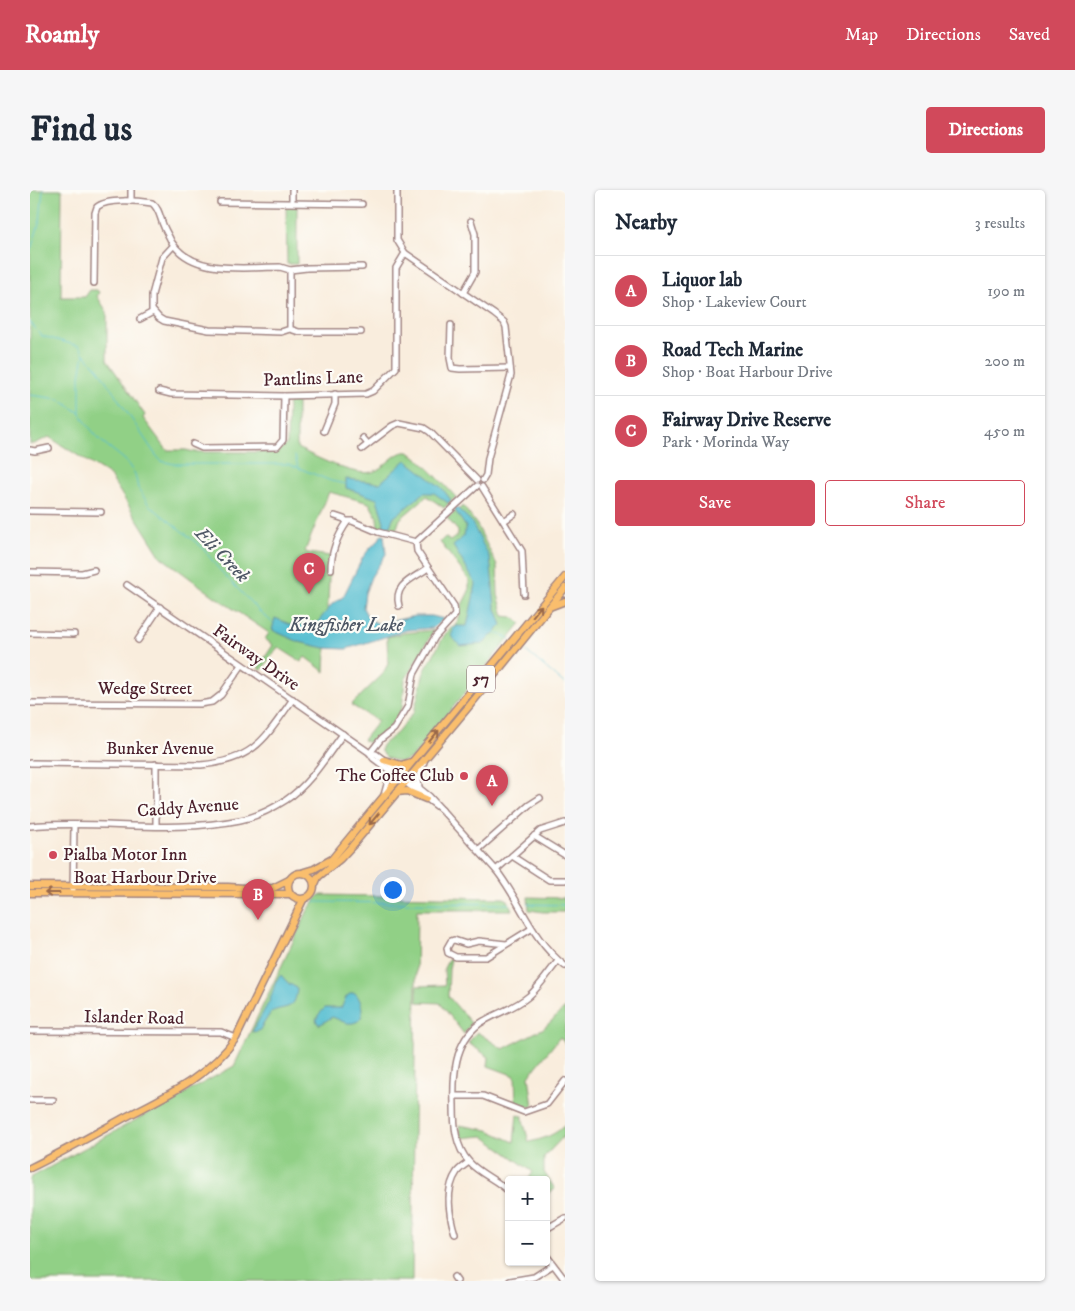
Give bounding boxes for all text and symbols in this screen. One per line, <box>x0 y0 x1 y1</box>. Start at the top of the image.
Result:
text: Roamly <box>25 20 99 50</box>
text: Map <box>845 24 878 46</box>
text: Directions <box>906 24 981 46</box>
text: Saved <box>1009 24 1050 46</box>
button: Directions <box>926 107 1045 153</box>
text: Find us <box>30 108 132 152</box>
text: Nearby <box>615 210 677 236</box>
text: 3 results <box>975 213 1025 233</box>
text: Liquor lab <box>662 269 742 292</box>
text: A <box>626 281 636 301</box>
text: 190 m <box>987 281 1025 301</box>
text: Shop · Lakeview Court <box>662 292 807 312</box>
text: Road Tech Marine <box>662 339 803 362</box>
text: B <box>626 351 636 371</box>
text: 200 m <box>984 351 1025 371</box>
text: Shop · Boat Harbour Drive <box>662 362 833 382</box>
street label: Pantlins Lane <box>263 366 363 392</box>
text: Fairway Drive Reserve <box>662 409 831 432</box>
text: C <box>626 421 636 441</box>
text: 450 m <box>984 421 1025 441</box>
text: Park · Morinda Way <box>662 432 789 452</box>
button: Save <box>615 480 815 526</box>
button: Share <box>825 480 1025 526</box>
water label: Eli Creek <box>189 522 254 588</box>
pin: C <box>293 553 325 594</box>
one-way arrow <box>532 605 543 618</box>
water label: Kingfisher Lake <box>288 614 404 637</box>
street label: Fairway Drive <box>208 620 304 696</box>
road number: 57 <box>467 666 495 692</box>
street label: Wedge Street <box>97 678 193 700</box>
one-way arrow <box>428 730 439 743</box>
street label: Bunker Avenue <box>106 738 214 760</box>
place label: The Coffee Club <box>336 765 454 787</box>
pin: A <box>476 765 508 806</box>
marker: The Coffee Club <box>458 770 470 782</box>
street label: Caddy Avenue <box>136 793 240 823</box>
one-way arrow <box>369 813 380 826</box>
place label: Pialba Motor Inn <box>63 844 188 866</box>
marker: Pialba Motor Inn <box>47 849 59 861</box>
street label: Boat Harbour Drive <box>73 867 217 889</box>
your location <box>380 877 406 903</box>
pin: B <box>242 879 274 920</box>
one-way arrow <box>44 888 60 898</box>
street label: Islander Road <box>84 1006 184 1030</box>
map controls <box>505 1176 550 1266</box>
button: + <box>505 1176 550 1221</box>
button: − <box>505 1221 550 1266</box>

